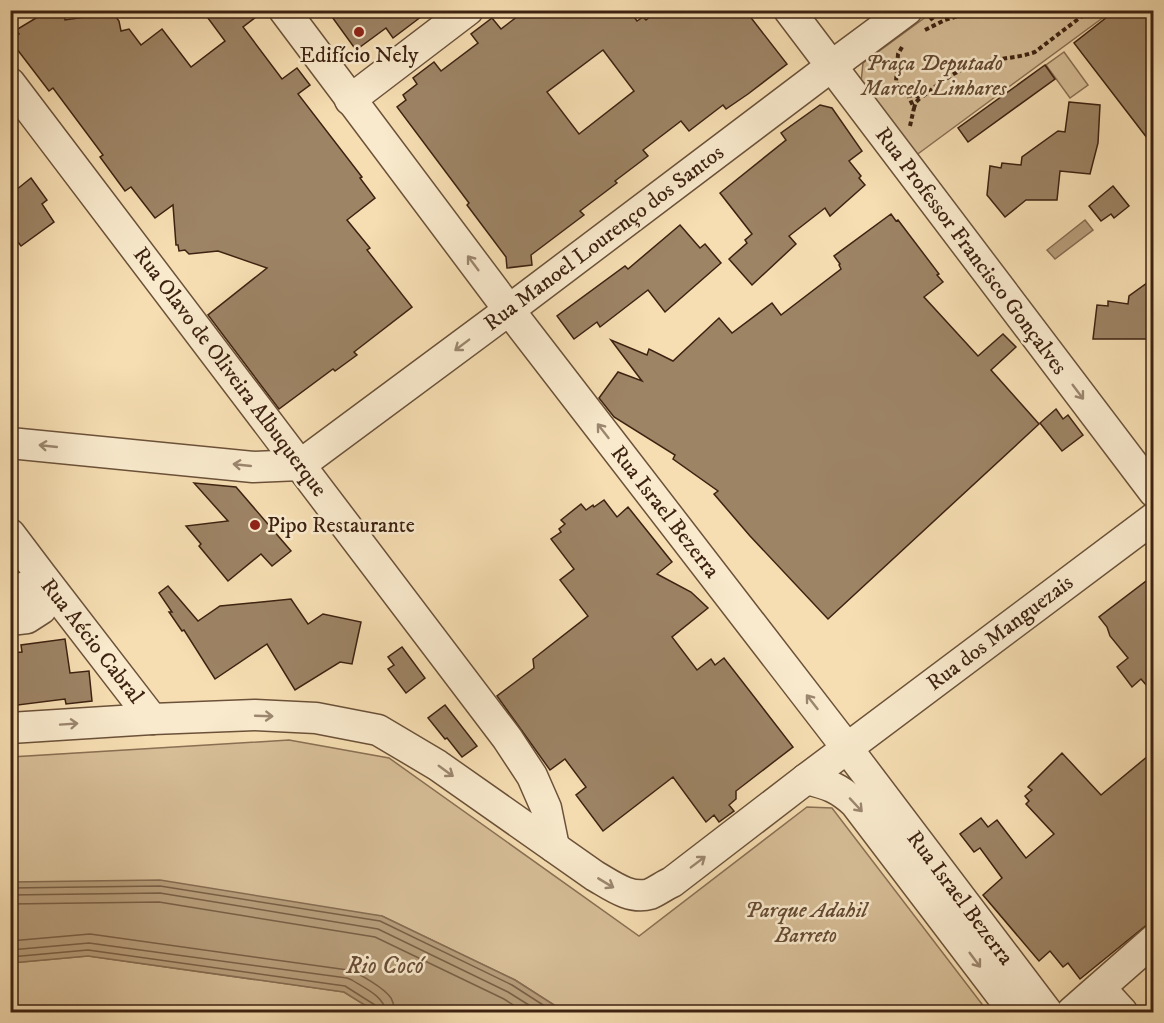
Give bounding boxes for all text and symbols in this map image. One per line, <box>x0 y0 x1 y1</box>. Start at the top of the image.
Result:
marker: Edifício Nely <box>352 25 366 39</box>
place label: Edifício Nely <box>300 42 419 69</box>
park label: Praça Deputado Marcelo Linhares <box>860 50 1008 102</box>
street label: Rua Professor Francisco Gonçalves <box>869 122 1073 380</box>
street label: Rua Manoel Lourenço dos Santos <box>479 139 729 337</box>
street label: Rua Olavo de Oliveira Albuquerque <box>127 242 333 502</box>
one-way arrow <box>467 255 480 271</box>
one-way arrow <box>454 338 470 351</box>
one-way arrow <box>1071 383 1084 399</box>
one-way arrow <box>596 424 609 440</box>
street label: Rua Israel Bezerra <box>605 440 726 584</box>
one-way arrow <box>38 441 58 452</box>
one-way arrow <box>232 460 252 471</box>
place label: Pipo Restaurante <box>267 512 415 539</box>
marker: Pipo Restaurante <box>248 518 262 532</box>
street label: Rua dos Manguezais <box>921 569 1079 697</box>
street label: Rua Aécio Cabral <box>35 573 149 709</box>
one-way arrow <box>805 694 818 710</box>
one-way arrow <box>253 710 273 721</box>
one-way arrow <box>58 719 78 730</box>
one-way arrow <box>437 765 453 777</box>
one-way arrow <box>849 798 864 813</box>
street label: Rua Israel Bezerra <box>901 826 1020 971</box>
one-way arrow <box>689 856 705 868</box>
one-way arrow <box>597 877 614 889</box>
park label: Parque Adahil Barreto <box>745 897 869 949</box>
water label: Rio Cocó <box>345 951 426 981</box>
one-way arrow <box>968 952 981 968</box>

